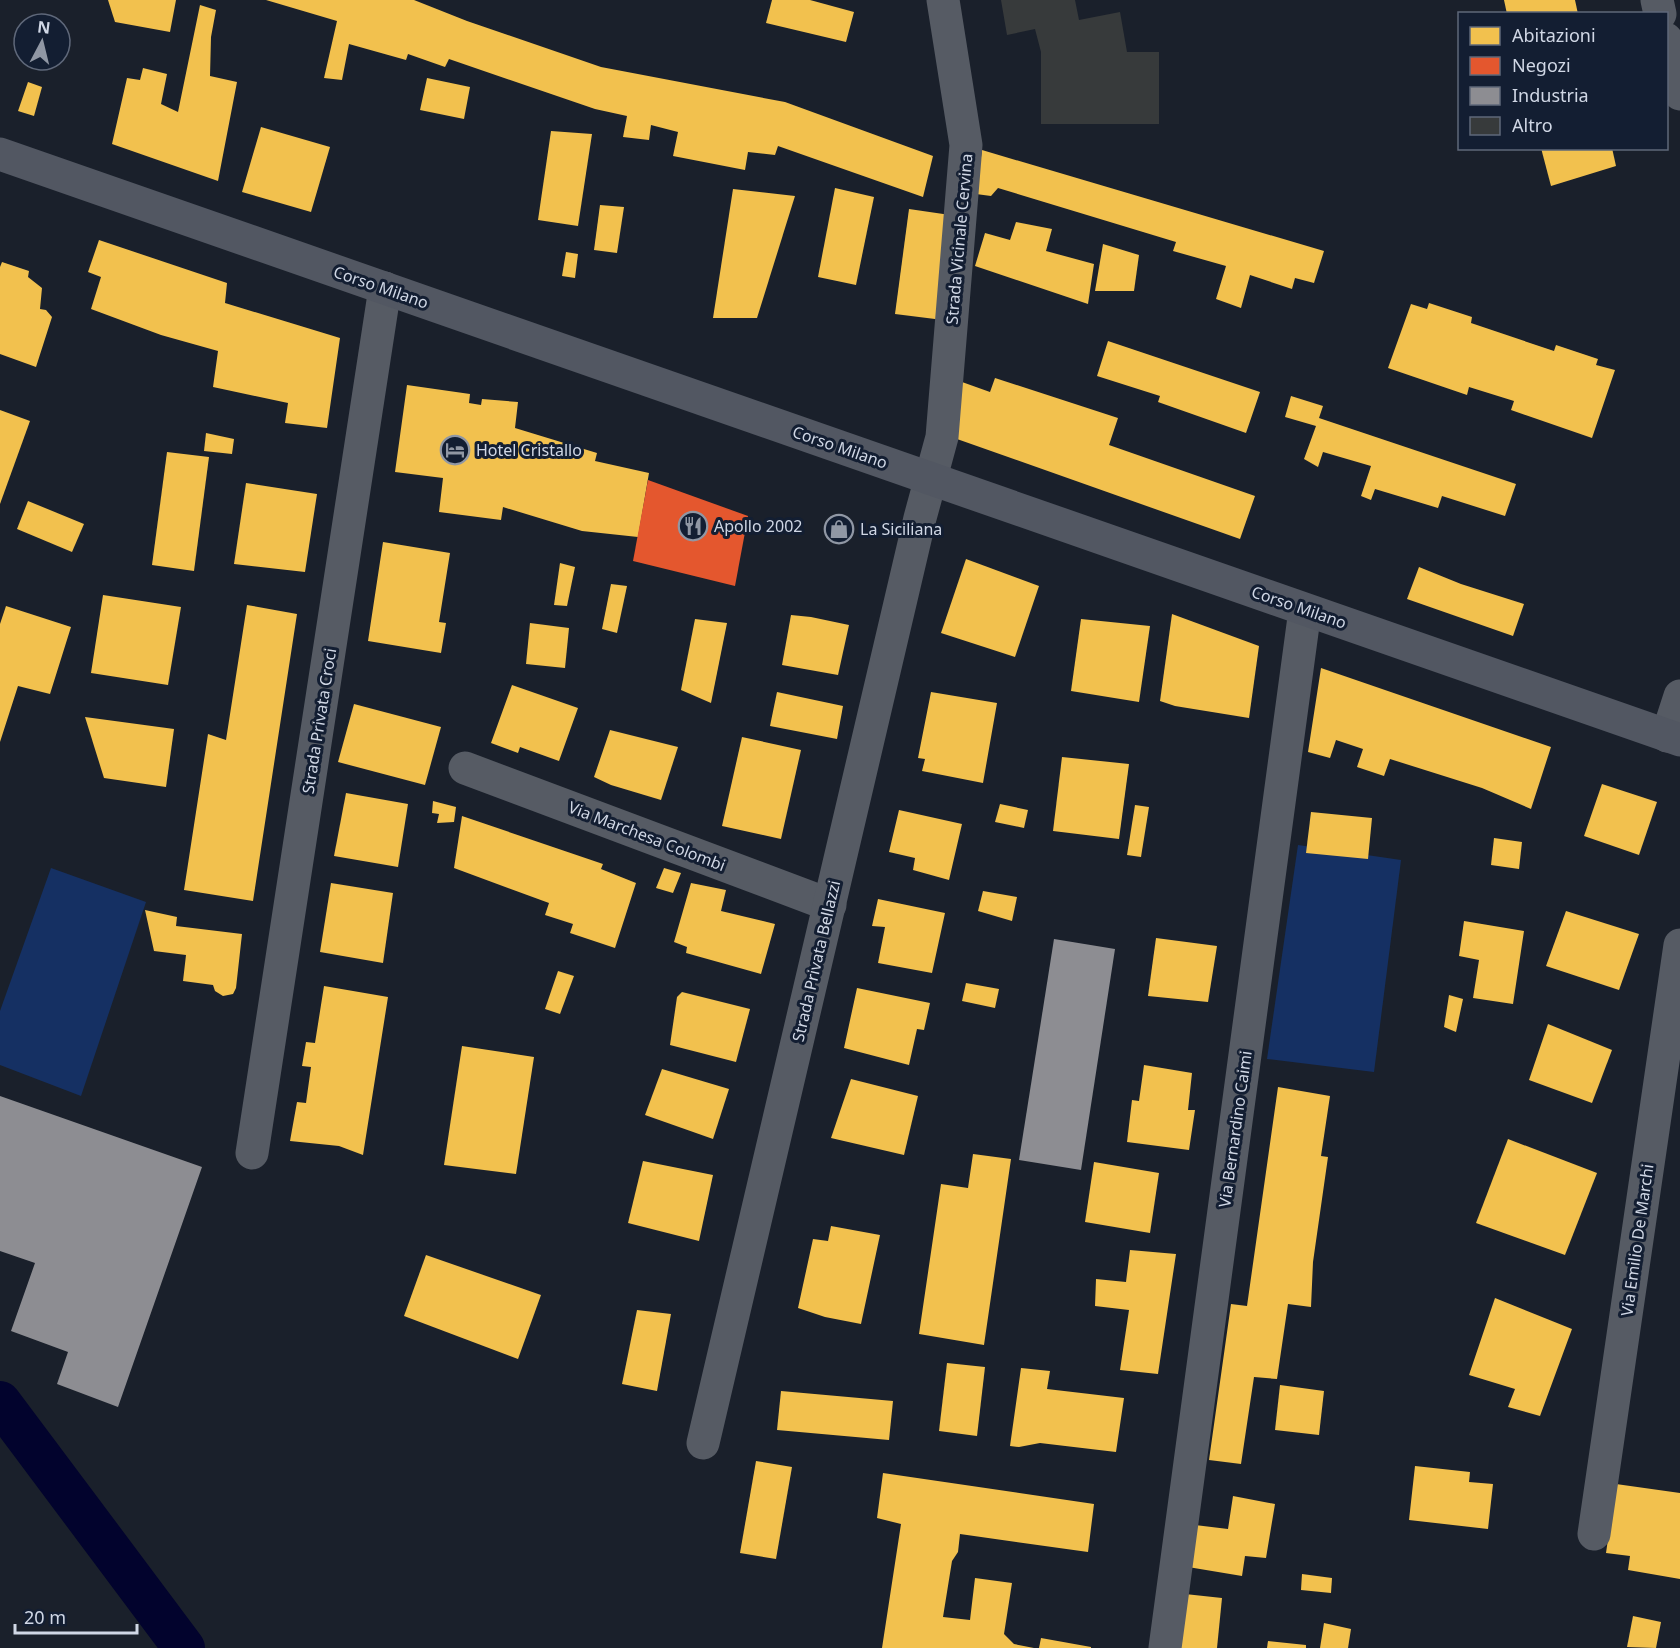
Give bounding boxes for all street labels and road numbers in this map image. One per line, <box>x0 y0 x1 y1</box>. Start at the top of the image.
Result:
street label: Strada Vicinale Cervina <box>941 153 977 325</box>
street label: Corso Milano <box>331 260 431 314</box>
street label: Corso Milano <box>790 420 890 474</box>
street label: Corso Milano <box>1249 580 1349 634</box>
street label: Strada Privata Croci <box>297 647 341 795</box>
street label: Via Marchesa Colombi <box>565 796 729 876</box>
street label: Strada Privata Bellazzi <box>787 878 845 1044</box>
street label: Via Bernardino Caimi <box>1213 1049 1257 1209</box>
street label: Via Emilio De Marchi <box>1615 1163 1659 1317</box>

